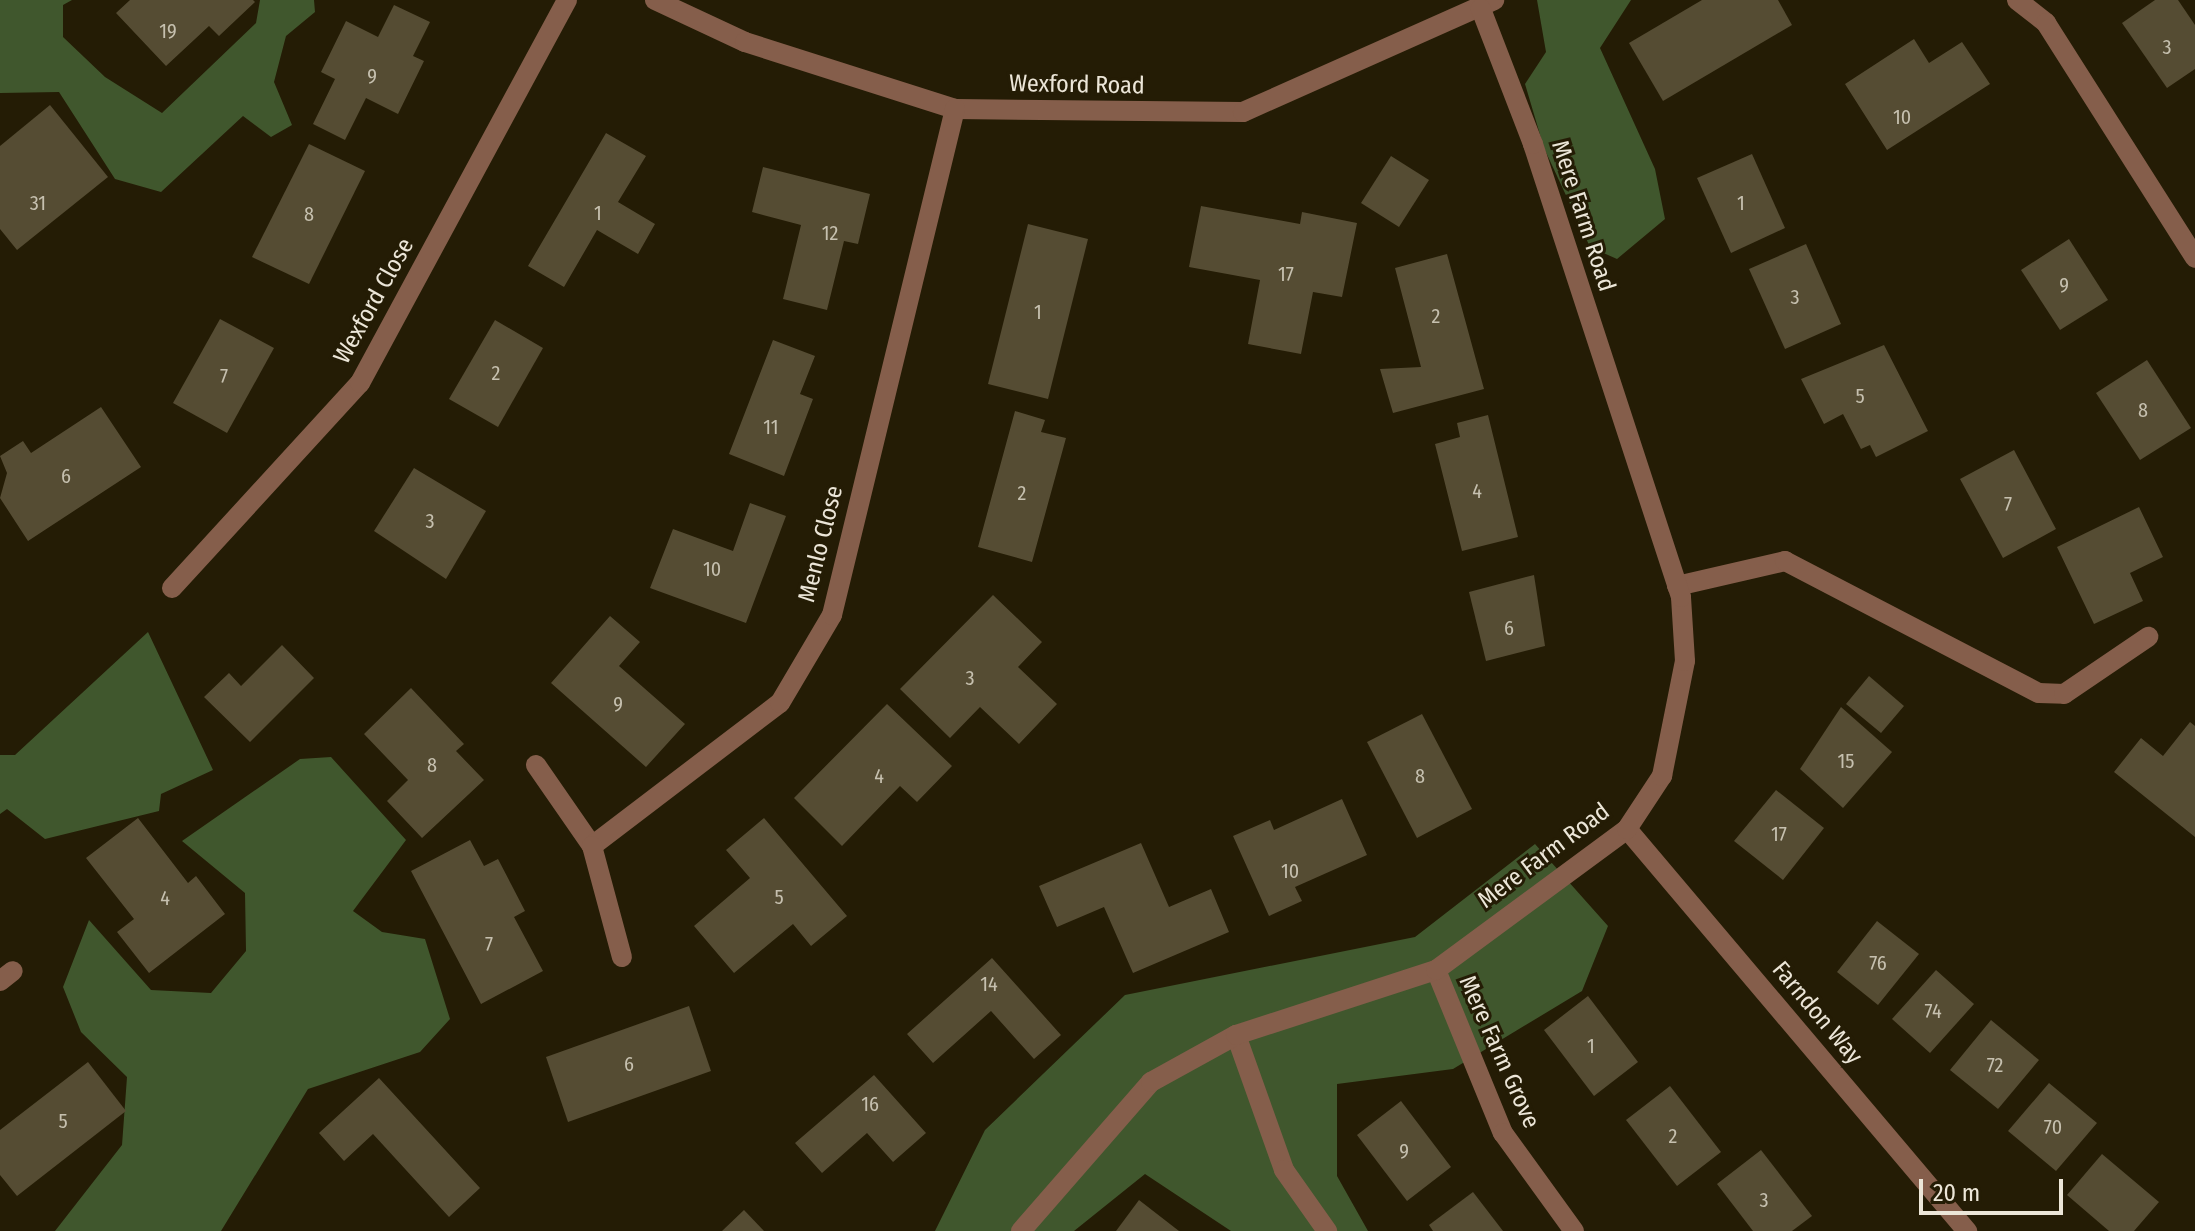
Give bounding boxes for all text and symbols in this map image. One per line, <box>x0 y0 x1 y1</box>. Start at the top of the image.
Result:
house number: 19 <box>159 19 177 43</box>
house number: 3 <box>2162 35 2172 59</box>
house number: 9 <box>367 64 377 88</box>
street label: Wexford Road <box>1009 69 1145 101</box>
house number: 10 <box>1893 105 1911 129</box>
street label: Mere Farm Road <box>1545 137 1621 295</box>
house number: 31 <box>30 191 46 215</box>
house number: 1 <box>1737 191 1745 215</box>
house number: 1 <box>594 201 602 225</box>
house number: 8 <box>304 202 314 226</box>
house number: 12 <box>822 221 838 245</box>
street label: Wexford Close <box>328 233 420 369</box>
house number: 17 <box>1278 262 1294 286</box>
house number: 9 <box>2059 273 2069 297</box>
house number: 3 <box>1790 285 1800 309</box>
house number: 1 <box>1034 300 1042 324</box>
house number: 2 <box>1432 304 1440 328</box>
house number: 2 <box>492 361 500 385</box>
house number: 7 <box>220 364 228 388</box>
house number: 5 <box>1855 384 1865 408</box>
house number: 8 <box>2138 398 2148 422</box>
house number: 11 <box>763 415 779 439</box>
house number: 6 <box>61 464 71 488</box>
house number: 4 <box>1472 479 1482 503</box>
house number: 2 <box>1018 481 1026 505</box>
street label: Menlo Close <box>793 483 849 605</box>
house number: 7 <box>2004 492 2012 516</box>
house number: 3 <box>425 509 435 533</box>
house number: 10 <box>703 557 721 581</box>
house number: 6 <box>1504 616 1514 640</box>
house number: 3 <box>965 666 975 690</box>
house number: 9 <box>613 692 623 716</box>
house number: 15 <box>1838 749 1854 773</box>
house number: 8 <box>427 753 437 777</box>
house number: 4 <box>874 764 884 788</box>
house number: 8 <box>1415 764 1425 788</box>
street label: Mere Farm Road <box>1473 797 1615 915</box>
house number: 17 <box>1771 822 1787 846</box>
house number: 10 <box>1281 859 1299 883</box>
house number: 5 <box>774 885 784 909</box>
house number: 4 <box>160 886 170 910</box>
house number: 7 <box>485 932 493 956</box>
house number: 76 <box>1869 951 1887 975</box>
street label: Farndon Way <box>1766 956 1868 1070</box>
street label: Mere Farm Grove <box>1453 971 1545 1133</box>
house number: 14 <box>980 972 998 996</box>
house number: 74 <box>1924 999 1942 1023</box>
house number: 1 <box>1587 1034 1595 1058</box>
house number: 6 <box>624 1052 634 1076</box>
house number: 72 <box>1987 1053 2003 1077</box>
house number: 16 <box>861 1092 879 1116</box>
house number: 5 <box>58 1109 68 1133</box>
house number: 70 <box>2044 1115 2062 1139</box>
house number: 2 <box>1669 1124 1677 1148</box>
house number: 9 <box>1399 1139 1409 1163</box>
scale bar <box>1923 1163 2067 1213</box>
text: 20 m <box>1933 1179 1980 1207</box>
house number: 3 <box>1759 1188 1769 1212</box>

